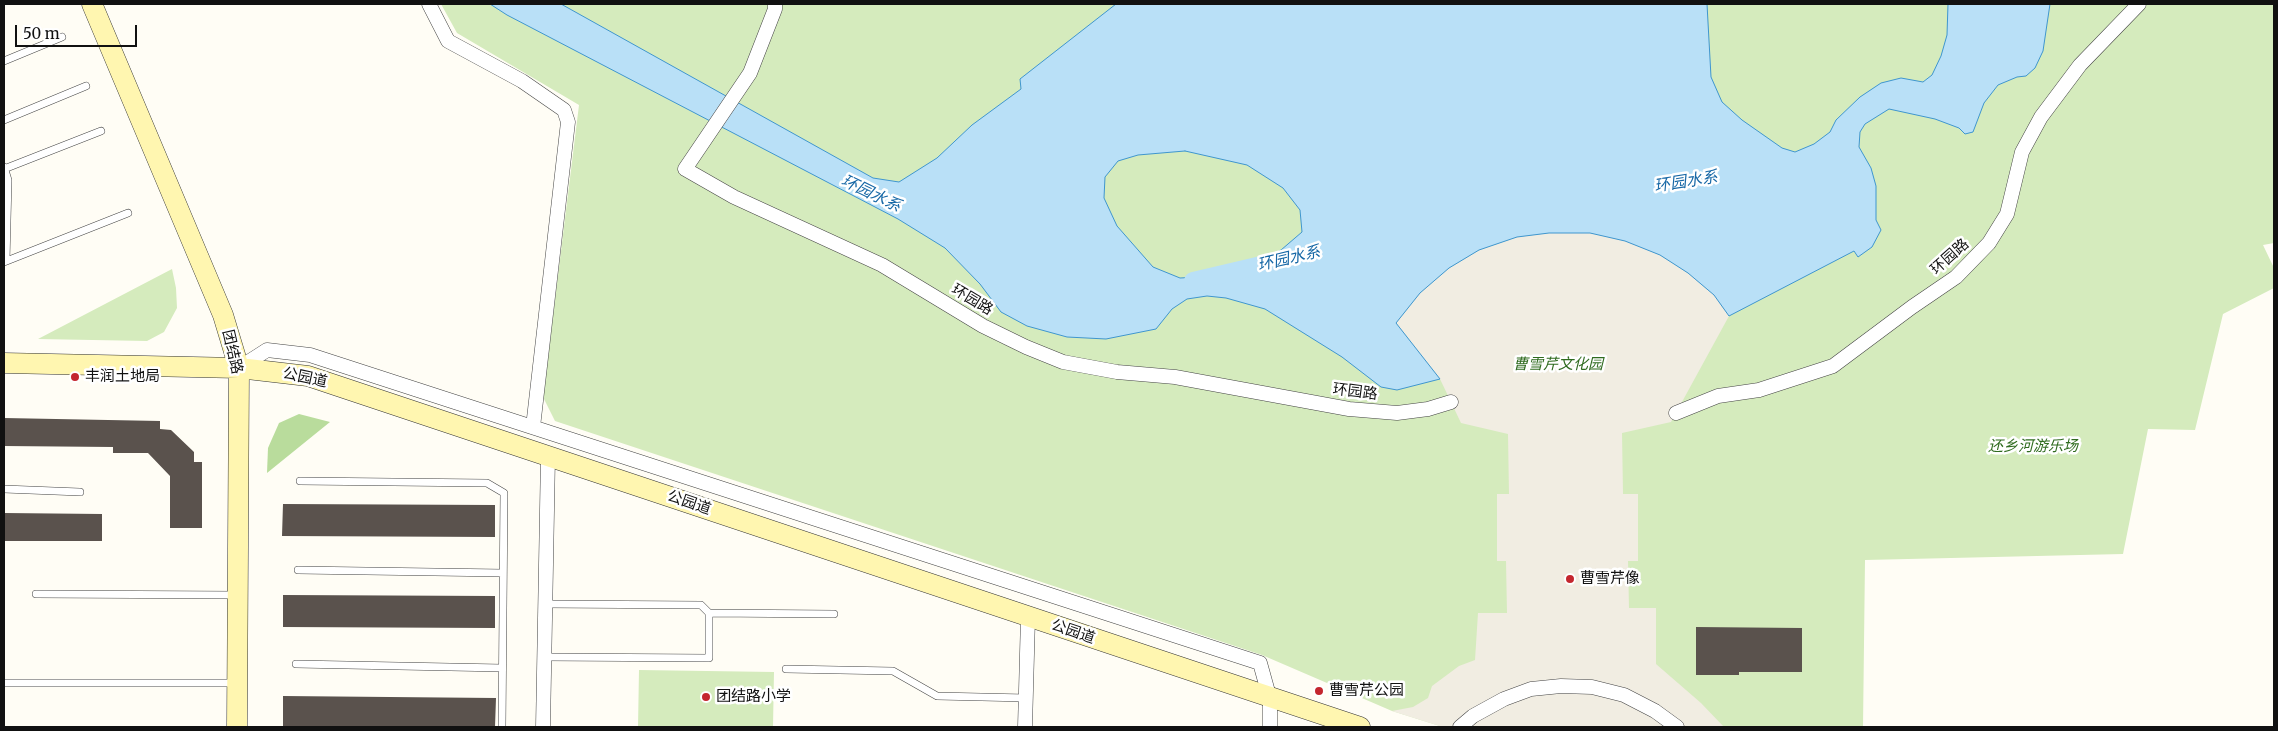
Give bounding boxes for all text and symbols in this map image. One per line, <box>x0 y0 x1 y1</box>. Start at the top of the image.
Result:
scale bar <box>18 15 140 47</box>
text: 50 m <box>23 24 60 43</box>
water label: 环园水系 <box>1653 168 1719 196</box>
water label: 环园水系 <box>838 171 904 217</box>
street label: 环园路 <box>1927 235 1973 279</box>
water label: 环园水系 <box>1256 242 1322 276</box>
street label: 环园路 <box>948 281 996 319</box>
street label: 团结路 <box>218 328 246 376</box>
park label: 曹雪芹文化园 <box>1513 356 1603 374</box>
street label: 公园道 <box>281 365 329 391</box>
place label: 丰润土地局 <box>85 368 160 386</box>
marker: 丰润土地局 <box>69 371 81 383</box>
street label: 环园路 <box>1332 380 1378 404</box>
park label: 还乡河游乐场 <box>1988 438 2078 456</box>
street label: 公园道 <box>665 487 713 519</box>
place label: 曹雪芹像 <box>1580 570 1640 588</box>
marker: 曹雪芹像 <box>1564 573 1576 585</box>
street label: 公园道 <box>1049 616 1097 648</box>
place label: 曹雪芹公园 <box>1329 682 1404 700</box>
marker: 曹雪芹公园 <box>1313 685 1325 697</box>
place label: 团结路小学 <box>716 688 791 706</box>
marker: 团结路小学 <box>700 691 712 703</box>

